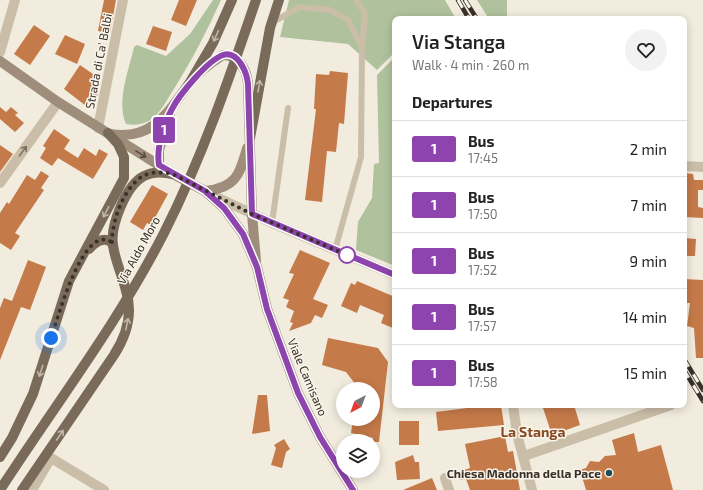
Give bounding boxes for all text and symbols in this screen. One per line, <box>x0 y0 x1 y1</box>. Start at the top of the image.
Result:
street label: Strada di Ca' Balbi <box>82 12 114 110</box>
one-way arrow <box>212 29 219 41</box>
button: heart <box>625 29 667 71</box>
text: Via Stanga <box>412 30 505 53</box>
text: Walk · 4 min · 260 m <box>412 57 529 73</box>
one-way arrow <box>255 80 263 93</box>
text: Departures <box>412 93 492 111</box>
line badge: 1 <box>151 117 177 143</box>
text: 1 <box>161 121 167 138</box>
text: Bus <box>468 132 494 150</box>
text: 1 <box>431 140 437 157</box>
text: 2 min <box>630 140 667 158</box>
one-way arrow <box>19 146 27 157</box>
one-way arrow <box>135 150 147 158</box>
text: 17:45 <box>468 150 498 166</box>
text: Bus <box>468 188 494 206</box>
text: 1 <box>431 196 437 213</box>
text: 7 min <box>630 196 667 214</box>
one-way arrow <box>102 206 110 218</box>
text: 17:50 <box>468 206 498 222</box>
street label: Via Aldo Moro <box>114 213 163 286</box>
text: Bus <box>468 244 494 262</box>
unlabelled marker <box>338 246 356 264</box>
text: 1 <box>431 252 437 269</box>
text: 9 min <box>629 252 667 270</box>
text: 17:52 <box>468 262 497 278</box>
text: Bus <box>468 300 494 318</box>
text: 1 <box>431 308 437 325</box>
text: 14 min <box>623 308 667 326</box>
one-way arrow <box>124 318 132 331</box>
text: 17:57 <box>468 318 497 334</box>
your location <box>41 328 61 348</box>
street label: Viale Camisano <box>285 336 331 418</box>
text: Bus <box>468 356 494 374</box>
one-way arrow <box>37 364 44 377</box>
text: 1 <box>431 364 437 381</box>
text: 15 min <box>624 364 667 382</box>
text: 17:58 <box>468 374 498 390</box>
north arrow <box>336 382 380 426</box>
map controls <box>336 382 380 478</box>
district label: La Stanga <box>501 423 565 440</box>
one-way arrow <box>56 429 64 440</box>
button: layers <box>336 434 380 478</box>
place label: Chiesa Madonna della Pace <box>447 466 601 480</box>
marker: Chiesa Madonna della Pace <box>604 468 614 478</box>

